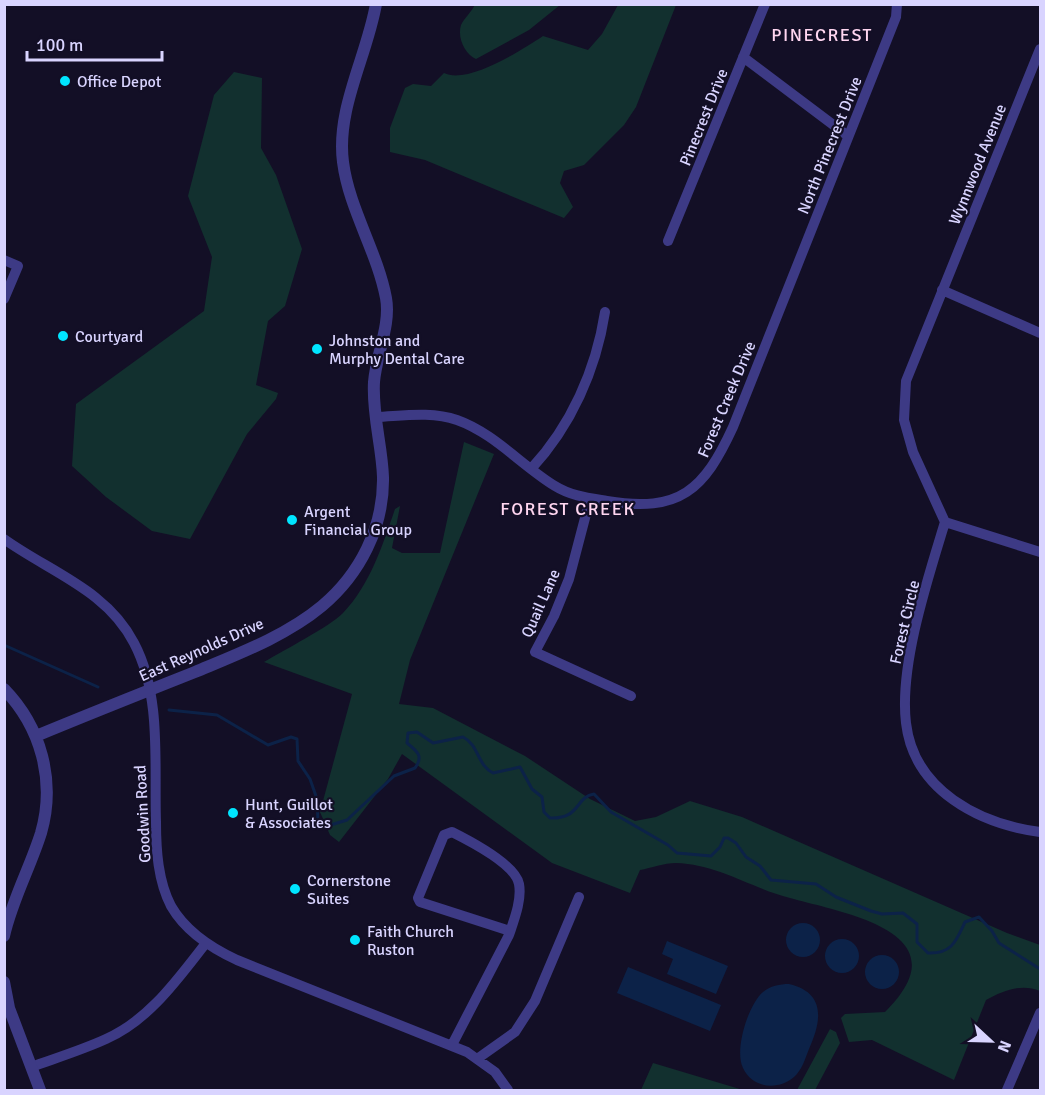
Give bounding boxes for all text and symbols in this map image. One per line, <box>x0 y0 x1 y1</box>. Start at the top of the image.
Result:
scale bar <box>27 24 162 62</box>
district label: PINECREST <box>771 24 873 46</box>
text: 100 m <box>36 34 83 56</box>
street label: Pinecrest Drive <box>675 66 733 169</box>
place label: Office Depot <box>77 72 162 92</box>
marker: Office Depot <box>58 74 72 88</box>
street label: North Pinecrest Drive <box>793 74 867 217</box>
street label: Wynnwood Avenue <box>945 101 1011 228</box>
place label: Courtyard <box>75 327 143 347</box>
marker: Courtyard <box>56 329 70 343</box>
place label: Johnston and Murphy Dental Care <box>329 331 465 369</box>
street label: Forest Creek Drive <box>693 338 760 461</box>
marker: Johnston and Murphy Dental Care <box>310 342 324 356</box>
district label: FOREST CREEK <box>500 498 636 520</box>
place label: Argent Financial Group <box>304 502 412 540</box>
marker: Argent Financial Group <box>285 513 299 527</box>
street label: Quail Lane <box>517 566 565 641</box>
street label: Forest Circle <box>886 578 924 666</box>
street label: East Reynolds Drive <box>136 613 267 686</box>
street label: Goodwin Road <box>130 764 156 863</box>
place label: Hunt, Guillot & Associates <box>245 795 333 833</box>
marker: Hunt, Guillot & Associates <box>226 806 240 820</box>
place label: Cornerstone Suites <box>307 871 391 909</box>
marker: Cornerstone Suites <box>288 882 302 896</box>
place label: Faith Church Ruston <box>367 922 454 960</box>
marker: Faith Church Ruston <box>348 933 362 947</box>
north arrow <box>961 1011 1021 1071</box>
text: N <box>993 1037 1015 1055</box>

